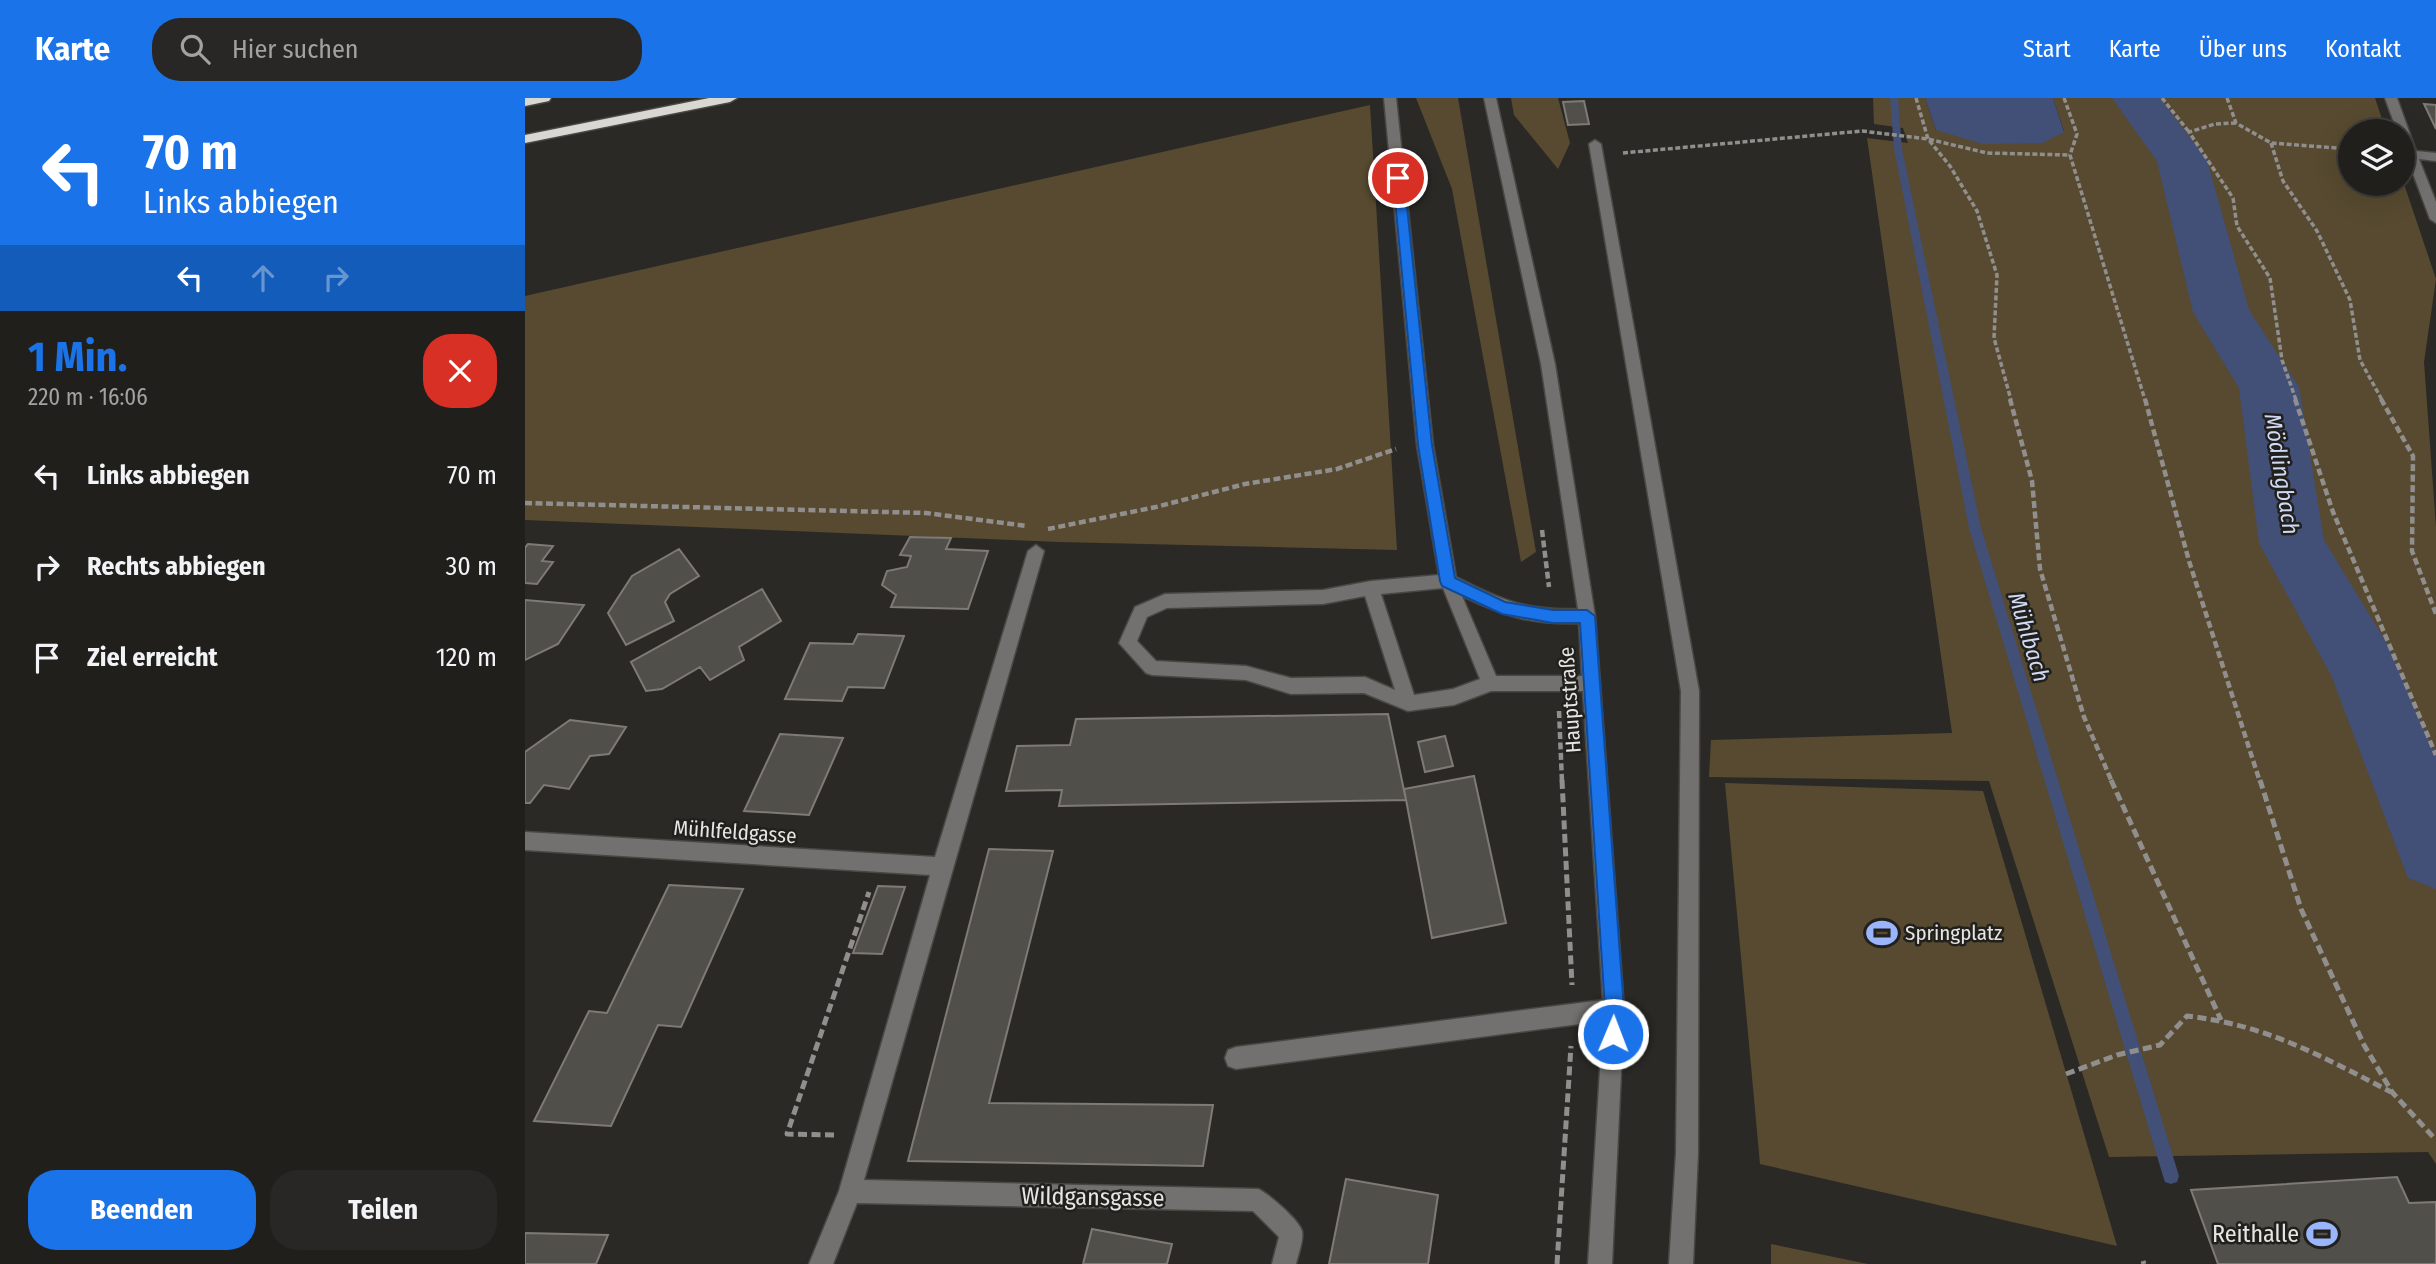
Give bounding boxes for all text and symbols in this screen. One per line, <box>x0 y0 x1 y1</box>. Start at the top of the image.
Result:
search box <box>152 18 642 81</box>
text: Karte <box>35 29 110 69</box>
icon: search <box>176 30 214 68</box>
text: Hier suchen <box>232 34 359 65</box>
text: Start <box>2023 35 2071 63</box>
text: Karte <box>2109 35 2161 63</box>
text: Über uns <box>2199 35 2287 63</box>
text: Kontakt <box>2325 35 2401 63</box>
map controls <box>2338 119 2415 196</box>
button: layers <box>2338 119 2415 196</box>
text: 70 m <box>143 123 238 182</box>
icon: left <box>28 126 119 217</box>
pin <box>1368 148 1428 208</box>
icon: arrive <box>1379 159 1417 197</box>
text: Links abbiegen <box>143 183 339 221</box>
icon: left <box>171 259 209 297</box>
icon: ahead <box>244 259 282 297</box>
icon: right <box>317 259 355 297</box>
text: 1 Min. <box>28 332 127 382</box>
button: close <box>423 334 497 408</box>
text: 220 m · 16:06 <box>28 383 148 411</box>
water label: Mödlingbach <box>2259 411 2305 537</box>
icon: left <box>28 457 66 495</box>
text: Links abbiegen <box>87 460 250 491</box>
text: 70 m <box>447 460 497 491</box>
icon: right <box>28 548 66 586</box>
text: Rechts abbiegen <box>87 551 266 582</box>
text: 30 m <box>446 551 497 582</box>
water label: Mühlbach <box>2002 589 2056 685</box>
icon: arrive <box>28 639 66 677</box>
text: Ziel erreicht <box>87 642 218 673</box>
text: 120 m <box>436 642 497 673</box>
street label: Hauptstraße <box>1553 646 1587 754</box>
street label: Mühlfeldgasse <box>672 815 798 849</box>
sports icon: Springplatz <box>1865 916 1899 950</box>
place label: Springplatz <box>1905 920 2002 946</box>
position arrow <box>1576 997 1650 1071</box>
button: Beenden <box>28 1170 256 1250</box>
button: Teilen <box>270 1170 497 1250</box>
street label: Wildgansgasse <box>1021 1182 1165 1212</box>
sports icon: Reithalle <box>2305 1217 2339 1251</box>
place label: Reithalle <box>2212 1220 2299 1248</box>

